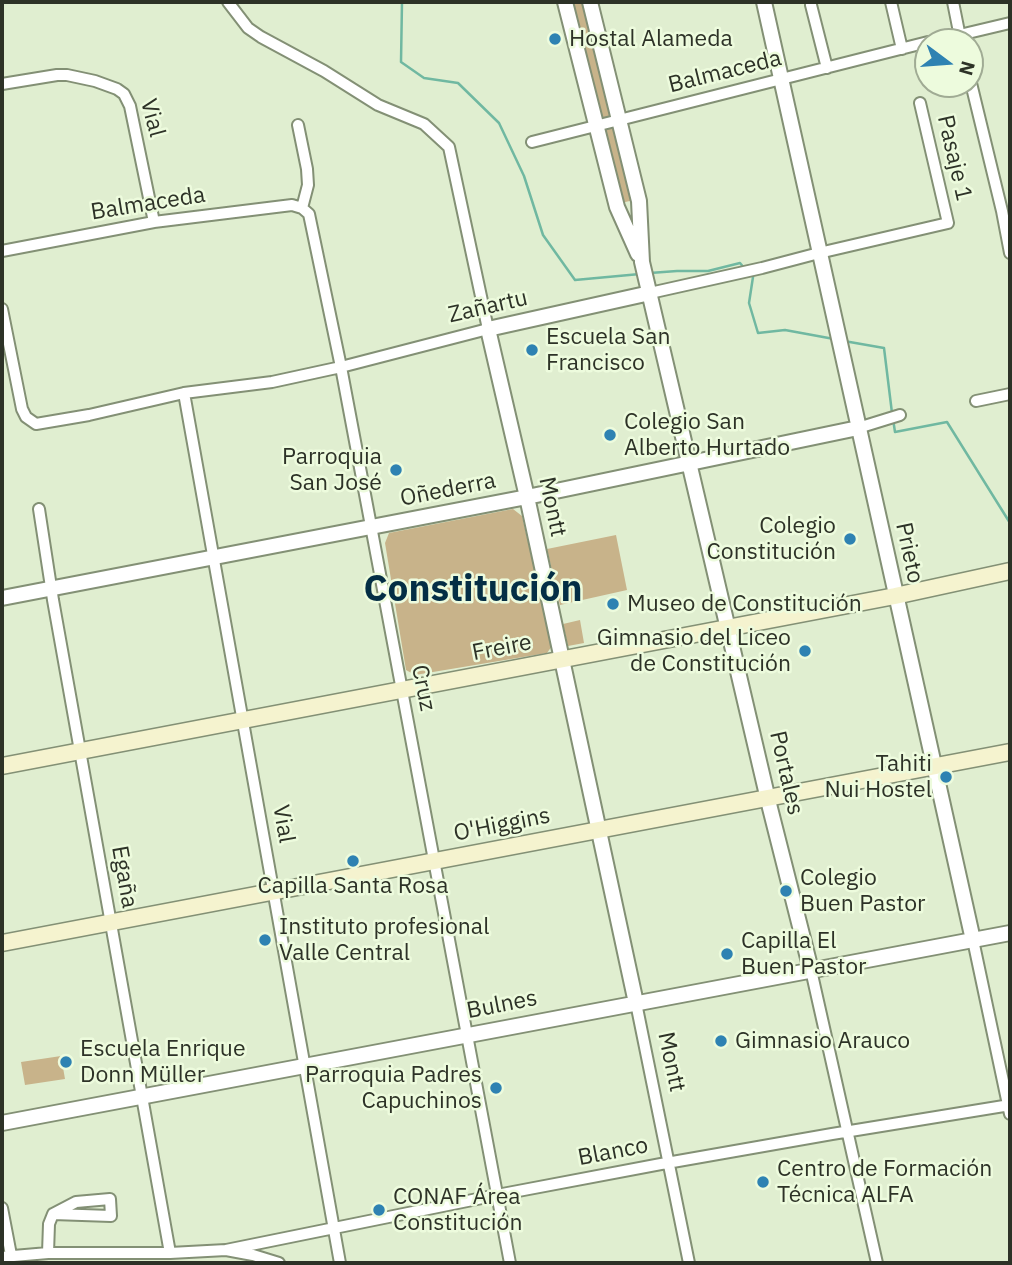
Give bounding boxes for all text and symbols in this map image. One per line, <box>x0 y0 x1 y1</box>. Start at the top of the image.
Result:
place label: Hostal Alameda <box>569 25 733 53</box>
north arrow <box>914 28 984 98</box>
marker: Hostal Alameda <box>547 31 563 47</box>
street label: Balmaceda <box>666 45 784 99</box>
text: N <box>954 58 981 78</box>
street label: Vial <box>134 96 170 140</box>
street label: Pasaje 1 <box>931 112 977 204</box>
street label: Balmaceda <box>89 181 207 227</box>
street label: Zañartu <box>446 284 530 330</box>
place label: Escuela San Francisco <box>546 323 671 377</box>
marker: Escuela San Francisco <box>524 342 540 358</box>
place label: Colegio San Alberto Hurtado <box>624 408 790 462</box>
marker: Colegio San Alberto Hurtado <box>602 427 618 443</box>
place label: Parroquia San José <box>282 443 382 497</box>
marker: Parroquia San José <box>388 462 404 478</box>
street label: Oñederra <box>398 467 498 513</box>
street label: Montt <box>532 475 572 539</box>
place label: Colegio Constitución <box>707 512 836 566</box>
street label: Prieto <box>889 520 929 586</box>
marker: Colegio Constitución <box>842 531 858 547</box>
district label: Constitución <box>364 568 582 612</box>
place label: Museo de Constitución <box>627 590 862 618</box>
marker: Museo de Constitución <box>605 596 621 612</box>
place label: Gimnasio del Liceo de Constitución <box>597 624 791 678</box>
street label: Freire <box>470 629 534 667</box>
marker: Gimnasio del Liceo de Constitución <box>797 643 813 659</box>
street label: Cruz <box>405 663 441 713</box>
street label: Portales <box>763 728 809 818</box>
place label: Tahiti Nui Hostel <box>824 750 932 804</box>
marker: Tahiti Nui Hostel <box>938 769 954 785</box>
street label: O'Higgins <box>451 802 553 848</box>
street label: Vial <box>266 803 300 845</box>
street label: Egaña <box>105 844 143 910</box>
marker: Capilla Santa Rosa <box>345 853 361 869</box>
place label: Colegio Buen Pastor <box>800 864 926 918</box>
place label: Capilla Santa Rosa <box>258 872 448 900</box>
marker: Colegio Buen Pastor <box>778 883 794 899</box>
place label: Instituto profesional Valle Central <box>279 913 489 967</box>
place label: Capilla El Buen Pastor <box>741 927 867 981</box>
marker: Instituto profesional Valle Central <box>257 932 273 948</box>
marker: Capilla El Buen Pastor <box>719 946 735 962</box>
street label: Bulnes <box>464 985 540 1025</box>
place label: Gimnasio Arauco <box>735 1027 910 1055</box>
street label: Montt <box>651 1030 691 1094</box>
marker: Gimnasio Arauco <box>713 1033 729 1049</box>
place label: Escuela Enrique Donn Müller <box>80 1035 246 1089</box>
marker: Escuela Enrique Donn Müller <box>58 1054 74 1070</box>
place label: Parroquia Padres Capuchinos <box>305 1061 482 1115</box>
marker: Parroquia Padres Capuchinos <box>488 1080 504 1096</box>
street label: Blanco <box>576 1132 650 1172</box>
place label: Centro de Formación Técnica ALFA <box>777 1155 992 1209</box>
marker: Centro de Formación Técnica ALFA <box>755 1174 771 1190</box>
place label: CONAF Área Constitución <box>393 1183 522 1237</box>
marker: CONAF Área Constitución <box>371 1202 387 1218</box>

